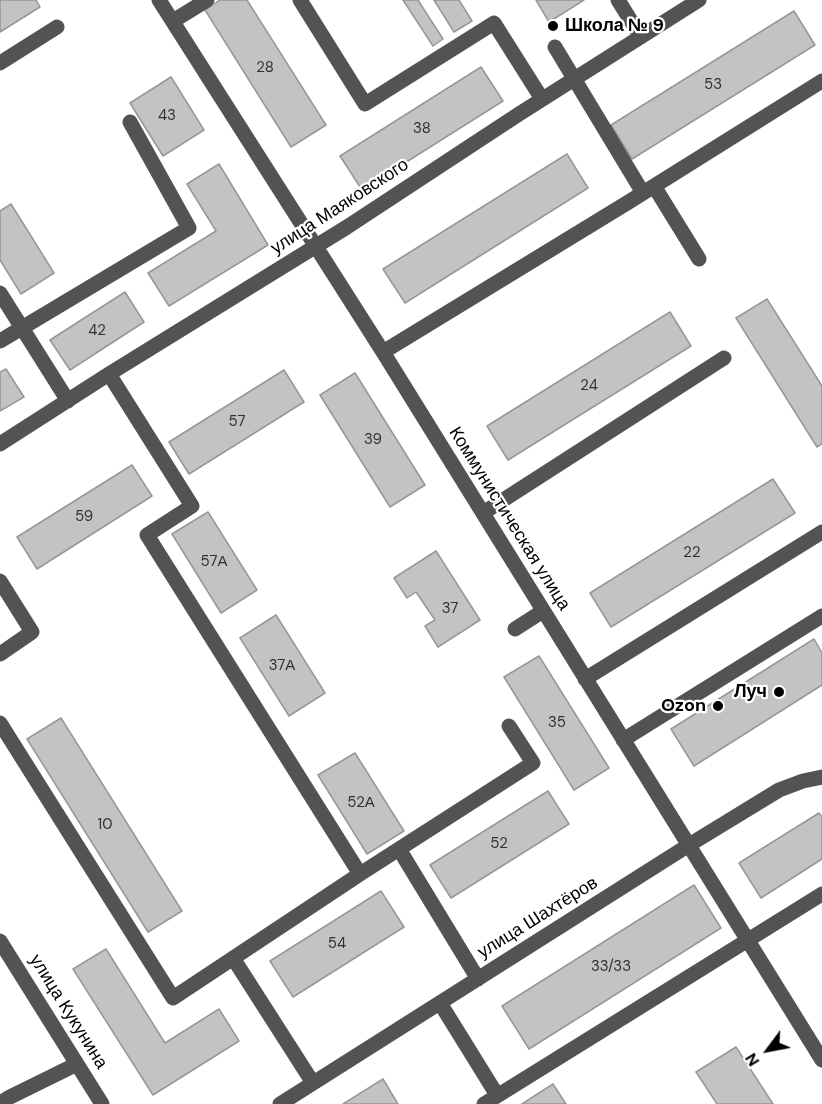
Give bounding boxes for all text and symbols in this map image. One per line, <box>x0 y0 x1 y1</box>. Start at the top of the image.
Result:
place label: Школа № 9 <box>565 15 664 37</box>
marker: Школа № 9 <box>546 19 560 33</box>
house number: 28 <box>256 59 274 77</box>
house number: 53 <box>704 76 722 94</box>
house number: 43 <box>158 107 176 125</box>
house number: 38 <box>413 120 431 138</box>
street label: улица Маяковского <box>267 154 413 260</box>
house number: 42 <box>88 322 106 340</box>
house number: 24 <box>580 377 598 395</box>
house number: 57 <box>229 413 245 431</box>
street label: Коммунистическая улица <box>444 423 574 615</box>
house number: 39 <box>364 431 382 449</box>
house number: 59 <box>75 508 93 526</box>
house number: 22 <box>683 544 701 562</box>
house number: 57А <box>201 553 227 571</box>
house number: 37 <box>442 600 458 618</box>
house number: 37А <box>269 657 295 675</box>
place label: Луч <box>734 681 767 703</box>
marker: Луч <box>772 685 786 699</box>
place label: Ozon <box>661 695 706 717</box>
marker: Ozon <box>711 699 725 713</box>
house number: 35 <box>548 714 566 732</box>
house number: 52А <box>347 794 375 812</box>
house number: 10 <box>98 816 112 834</box>
house number: 52 <box>490 835 508 853</box>
street label: улица Шахтёров <box>474 872 602 964</box>
house number: 54 <box>328 935 346 953</box>
street label: улица Кукунина <box>24 951 112 1073</box>
house number: 33/33 <box>591 958 631 976</box>
north arrow <box>738 1020 798 1080</box>
text: N <box>740 1049 764 1070</box>

